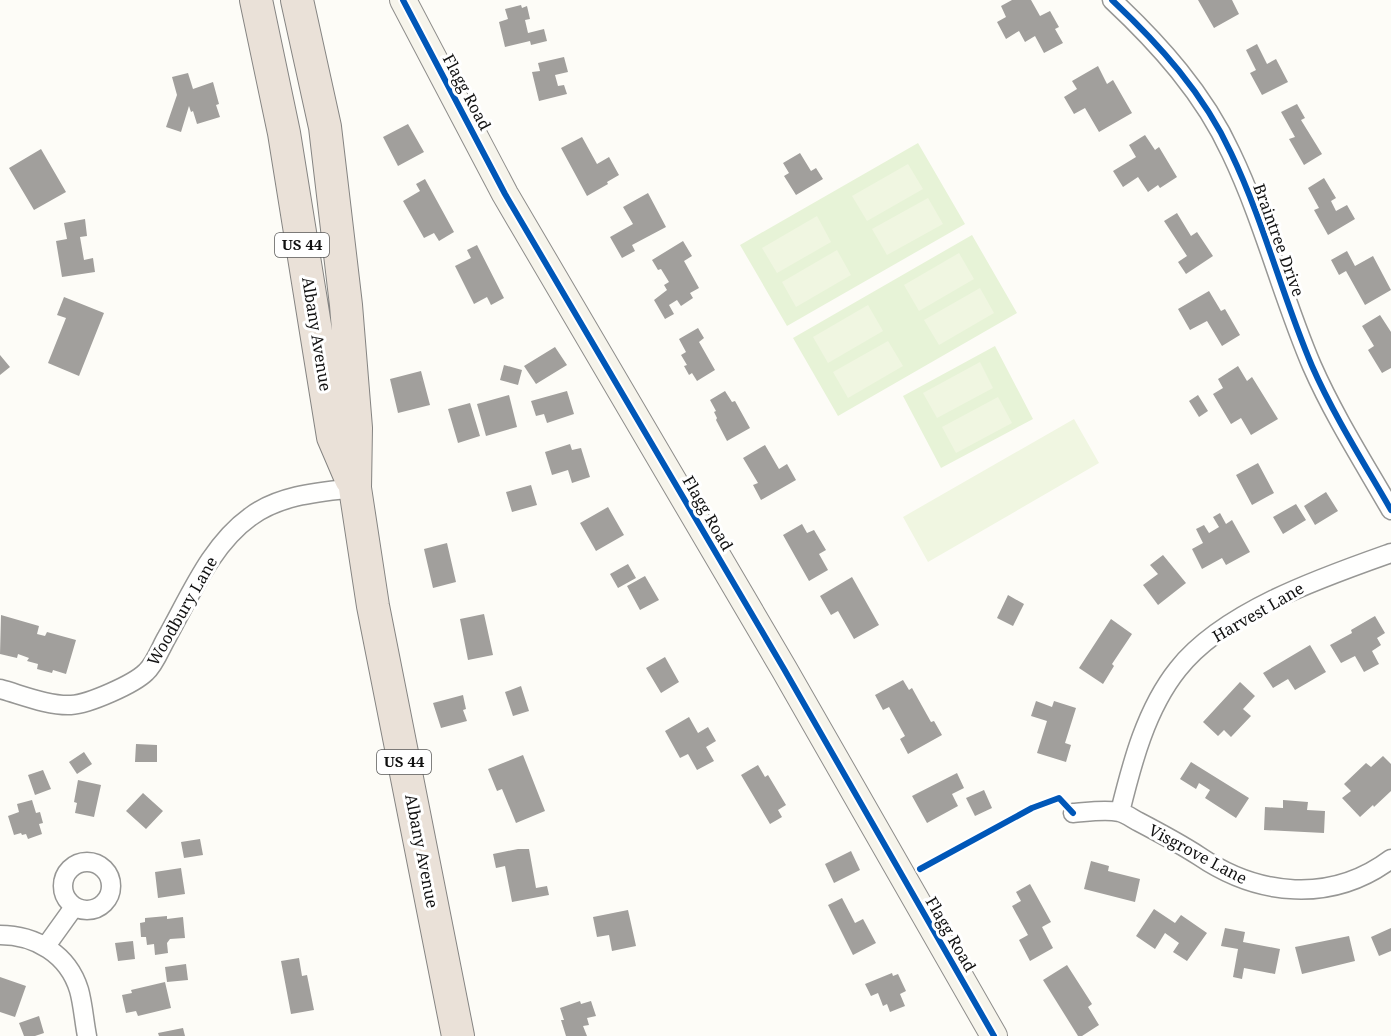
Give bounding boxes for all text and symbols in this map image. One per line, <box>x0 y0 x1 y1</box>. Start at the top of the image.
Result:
street label: Flagg Road <box>438 50 496 134</box>
street label: Braintree Drive <box>1248 180 1310 300</box>
road number: US 44 <box>275 233 329 257</box>
street label: Albany Avenue <box>297 275 337 393</box>
street label: Flagg Road <box>678 471 738 555</box>
street label: Woodbury Lane <box>142 552 222 670</box>
street label: Harvest Lane <box>1208 577 1308 647</box>
road number: US 44 <box>377 750 431 774</box>
street label: Albany Avenue <box>400 792 444 910</box>
street label: Visgrove Lane <box>1145 819 1251 889</box>
street label: Flagg Road <box>921 892 981 976</box>

